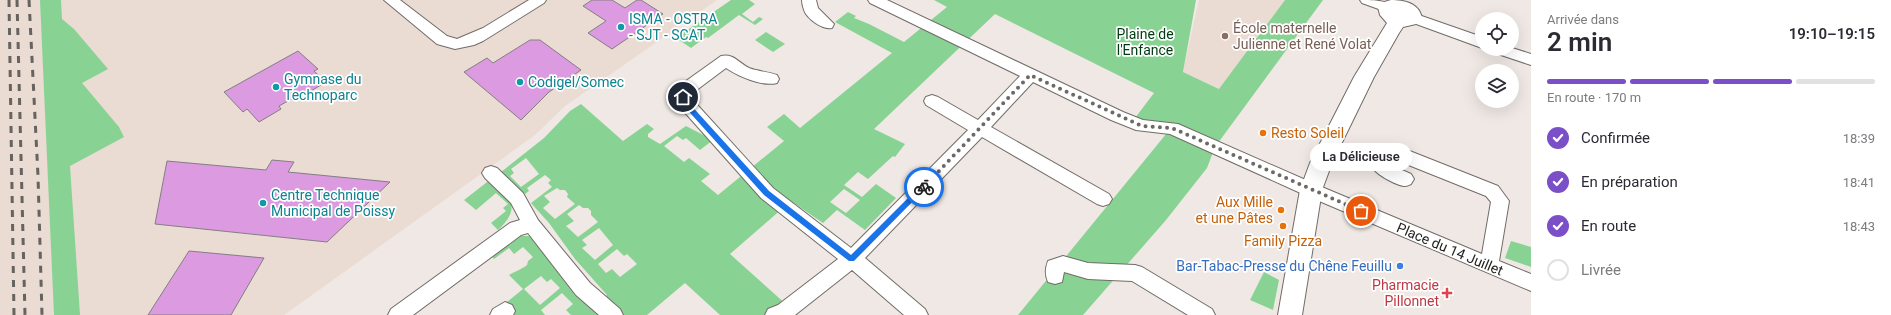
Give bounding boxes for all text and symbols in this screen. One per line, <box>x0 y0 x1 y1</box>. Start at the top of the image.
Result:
place label: ISMA - OSTRA - SJT - SCAT <box>629 11 717 43</box>
map controls <box>1475 12 1519 108</box>
button: locate <box>1475 12 1519 56</box>
text: Arrivée dans <box>1547 12 1619 27</box>
place label: École maternelle Julienne et René Volat <box>1233 19 1372 52</box>
marker: ISMA - OSTRA - SJT - SCAT <box>616 22 626 32</box>
text: 19:10–19:15 <box>1789 25 1875 43</box>
park label: Plaine de l'Enfance <box>1116 26 1174 58</box>
text: 2 min <box>1547 27 1612 57</box>
marker: École maternelle Julienne et René Volat <box>1220 31 1230 41</box>
button: layers <box>1475 64 1519 108</box>
place label: Gymnase du Technoparc <box>284 71 362 103</box>
place label: Codigel/Somec <box>528 74 624 90</box>
marker: Codigel/Somec <box>515 77 525 87</box>
pin <box>666 80 700 114</box>
marker: Gymnase du Technoparc <box>271 82 281 92</box>
icon: home <box>672 86 694 108</box>
text: En route · 170 m <box>1547 90 1641 105</box>
place label: Resto Soleil <box>1271 125 1344 141</box>
icon: check <box>1547 127 1569 149</box>
marker: Resto Soleil <box>1258 128 1268 138</box>
text: Confirmée <box>1581 129 1650 147</box>
text: 18:39 <box>1843 131 1875 146</box>
callout: La Délicieuse <box>1310 143 1412 171</box>
text: La Délicieuse <box>1322 149 1400 164</box>
courier <box>904 167 944 207</box>
icon: check <box>1547 171 1569 193</box>
text: En préparation <box>1581 173 1678 191</box>
text: 18:41 <box>1843 175 1875 190</box>
icon: bike <box>913 176 935 198</box>
place label: Centre Technique Municipal de Poissy <box>271 187 396 219</box>
place label: Aux Mille et une Pâtes <box>1196 194 1273 226</box>
pin <box>1344 194 1378 228</box>
marker: Centre Technique Municipal de Poissy <box>258 198 268 208</box>
icon: bag <box>1350 200 1372 222</box>
marker: Aux Mille et une Pâtes <box>1276 205 1286 215</box>
icon: check <box>1547 215 1569 237</box>
text: En route <box>1581 217 1636 235</box>
street label: Place du 14 Juillet <box>1394 219 1506 279</box>
text: 18:43 <box>1843 219 1875 234</box>
marker: Family Pizza <box>1278 221 1288 231</box>
place label: Family Pizza <box>1244 233 1322 249</box>
place label: Bar-Tabac-Presse du Chêne Feuillu <box>1176 258 1392 274</box>
marker: Bar-Tabac-Presse du Chêne Feuillu <box>1395 261 1405 271</box>
text: Livrée <box>1581 261 1621 279</box>
place label: Pharmacie Pillonnet <box>1372 277 1439 309</box>
marker: Pharmacie Pillonnet <box>1442 288 1452 298</box>

